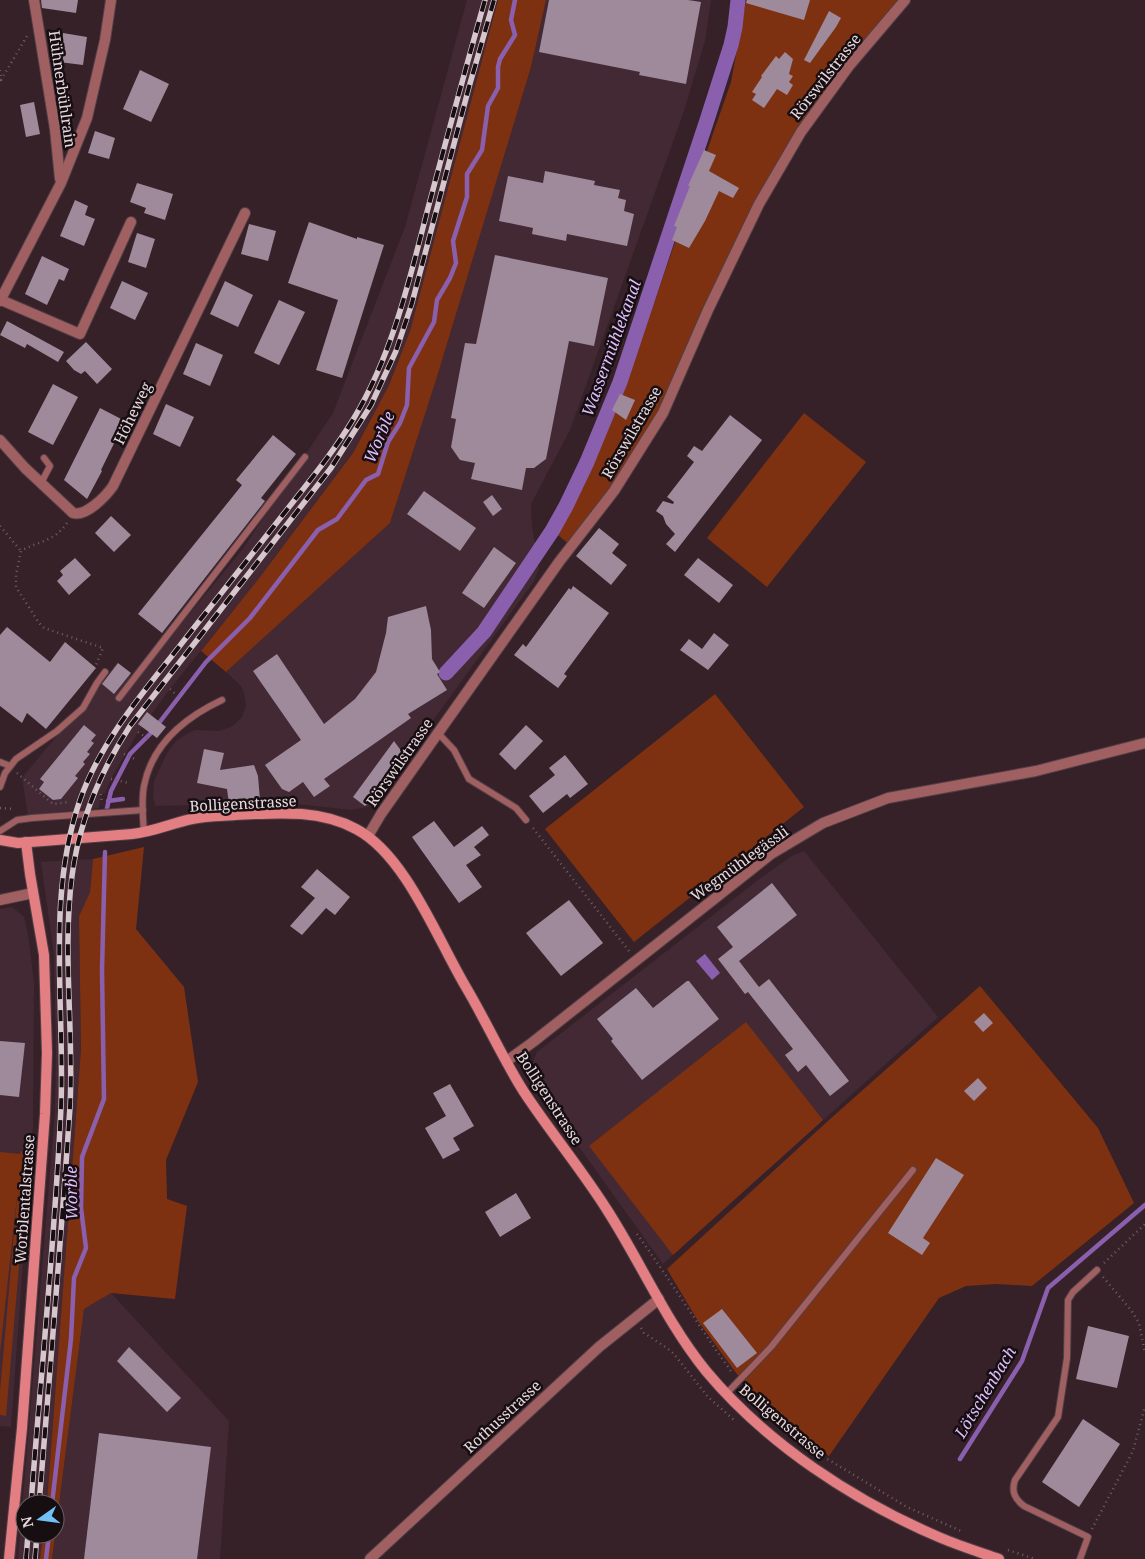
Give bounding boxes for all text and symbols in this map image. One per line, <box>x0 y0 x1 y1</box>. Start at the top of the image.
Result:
street label: Hühnerbühlrain <box>45 29 81 149</box>
street label: Rörswilstrasse <box>785 29 865 123</box>
water label: Wassermühlekanal <box>576 277 646 419</box>
street label: Höheweg <box>108 378 156 448</box>
street label: Rörswilstrasse <box>596 382 666 482</box>
water label: Worble <box>358 408 400 466</box>
street label: Rörswilstrasse <box>361 714 437 810</box>
street label: Bolligenstrasse <box>189 790 297 816</box>
street label: Wegmühlegässli <box>686 821 792 905</box>
street label: Bolligenstrasse <box>512 1048 588 1148</box>
street label: Worblentalstrasse <box>10 1134 38 1264</box>
water label: Worble <box>60 1166 82 1220</box>
water label: Lötschenbach <box>949 1342 1021 1443</box>
street label: Rothusstrasse <box>459 1375 545 1457</box>
street label: Bolligenstrasse <box>736 1379 830 1463</box>
north arrow <box>15 1494 65 1544</box>
text: N <box>16 1515 37 1530</box>

